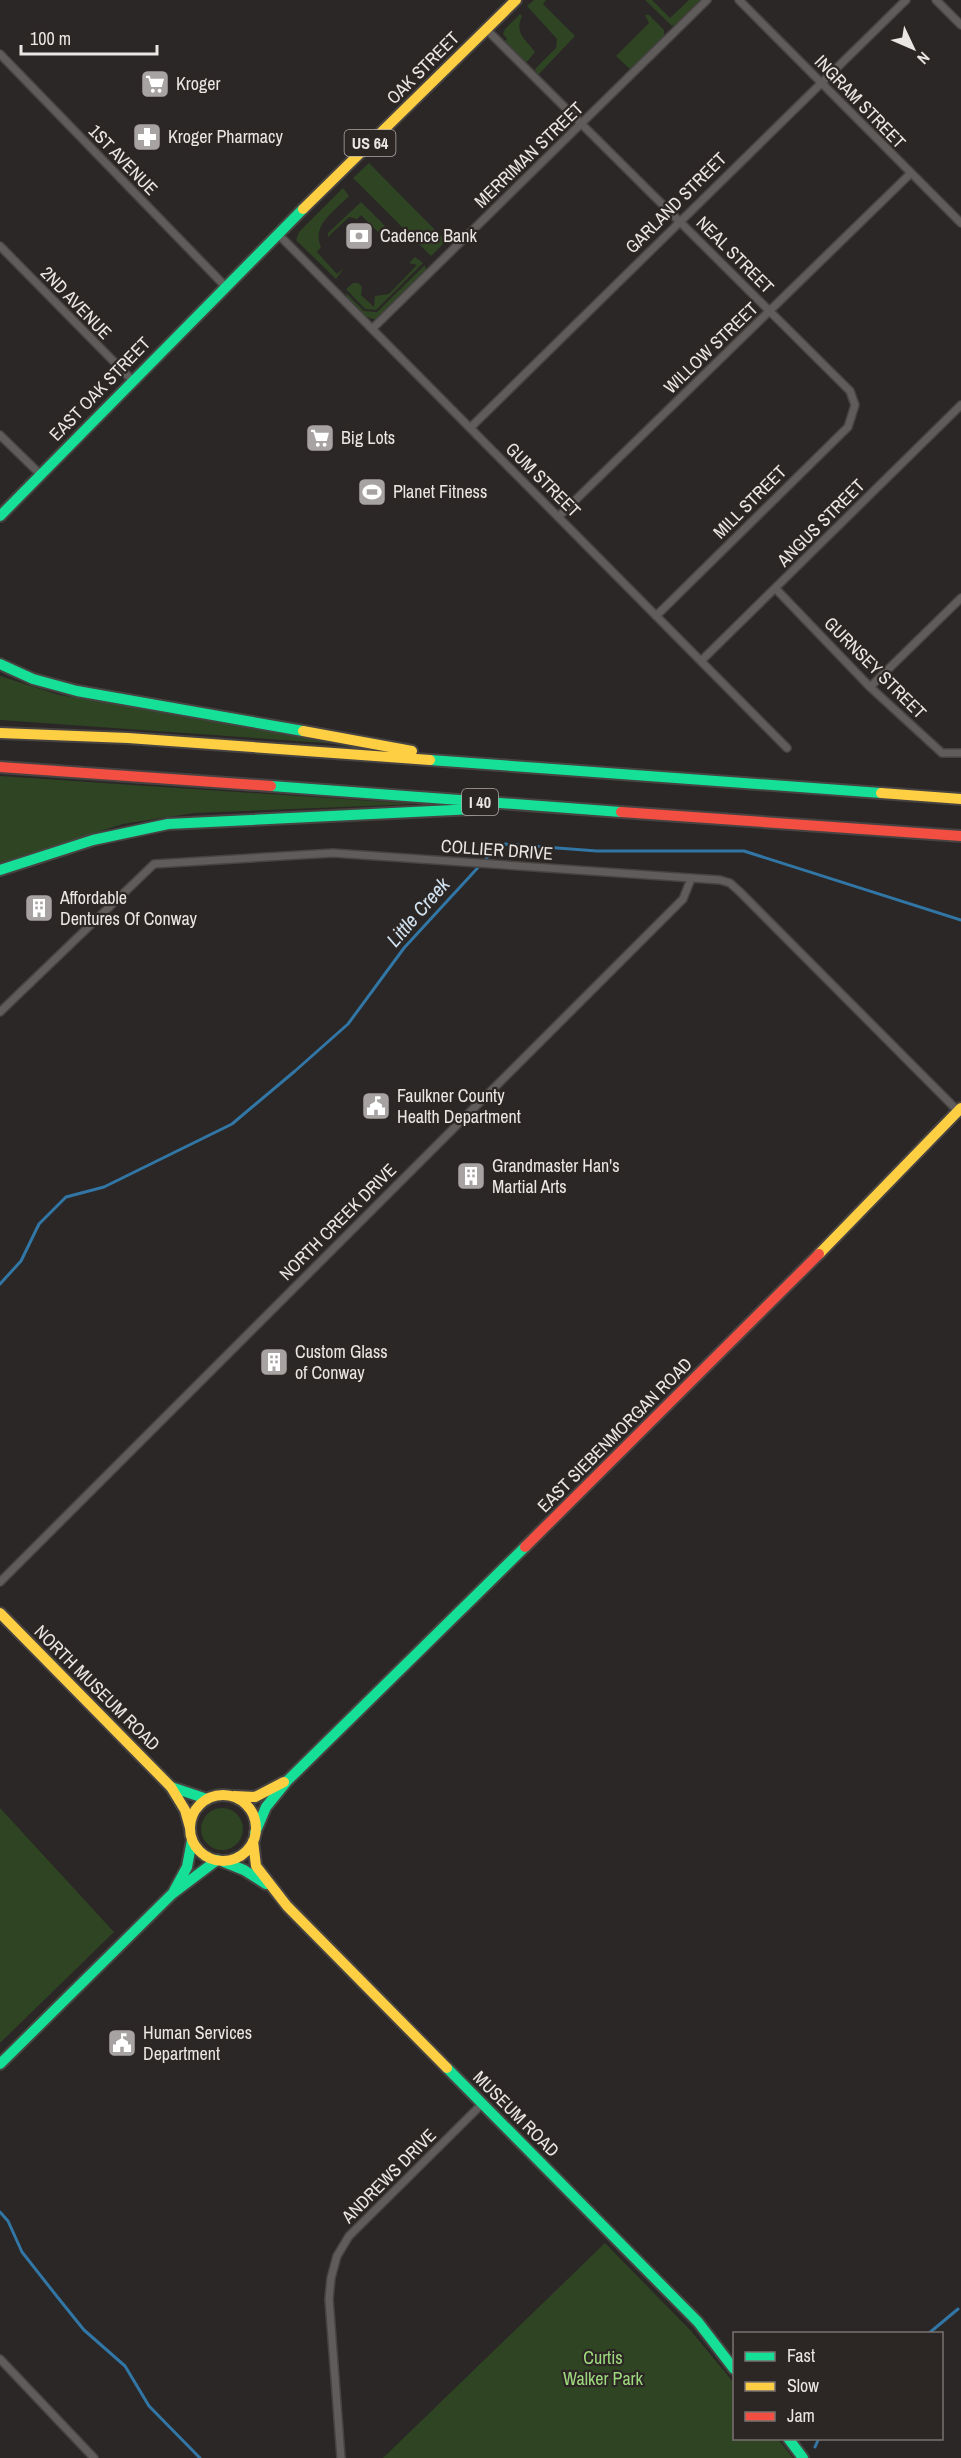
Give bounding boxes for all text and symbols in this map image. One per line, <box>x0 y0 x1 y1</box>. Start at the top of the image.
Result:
scale bar <box>21 18 158 56</box>
north arrow <box>883 18 943 78</box>
text: 100 m <box>30 26 71 51</box>
street label: OAK STREET <box>381 26 465 110</box>
text: N <box>913 47 935 69</box>
street label: INGRAM STREET <box>809 49 912 154</box>
supermarket icon: Kroger <box>139 68 171 100</box>
place label: Kroger <box>176 71 220 96</box>
street label: MERRIMAN STREET <box>469 96 589 213</box>
street label: 1ST AVENUE <box>83 119 164 201</box>
pharmacy icon: Kroger Pharmacy <box>131 121 163 153</box>
place label: Kroger Pharmacy <box>168 124 283 149</box>
road number: US 64 <box>344 130 395 156</box>
street label: GARLAND STREET <box>620 147 732 259</box>
street label: NEAL STREET <box>691 210 780 299</box>
bank icon: Cadence Bank <box>343 220 375 252</box>
place label: Cadence Bank <box>380 223 477 248</box>
street label: 2ND AVENUE <box>35 261 117 345</box>
street label: WILLOW STREET <box>658 296 763 399</box>
street label: EAST OAK STREET <box>43 331 156 446</box>
supermarket icon: Big Lots <box>304 422 336 454</box>
place label: Big Lots <box>341 425 395 450</box>
street label: GUM STREET <box>500 437 586 523</box>
street label: MILL STREET <box>707 459 792 544</box>
street label: ANGUS STREET <box>771 473 870 573</box>
sports icon: Planet Fitness <box>356 476 388 508</box>
place label: Planet Fitness <box>393 479 487 504</box>
street label: GURNSEY STREET <box>819 611 932 724</box>
road number: I 40 <box>462 789 498 815</box>
street label: COLLIER DRIVE <box>440 833 554 866</box>
water label: Little Creek <box>380 871 456 952</box>
place label: Affordable Dentures Of Conway <box>59 885 198 931</box>
building icon: Affordable Dentures Of Conway <box>23 892 55 924</box>
place label: Faulkner County Health Department <box>397 1083 521 1129</box>
public building icon: Faulkner County Health Department <box>360 1090 392 1122</box>
place label: Grandmaster Han's Martial Arts <box>492 1153 620 1199</box>
street label: NORTH CREEK DRIVE <box>274 1158 402 1286</box>
building icon: Grandmaster Han's Martial Arts <box>455 1160 487 1192</box>
place label: Custom Glass of Conway <box>295 1339 388 1385</box>
building icon: Custom Glass of Conway <box>258 1346 290 1378</box>
street label: EAST SIEBENMORGAN ROAD <box>532 1352 698 1518</box>
street label: NORTH MUSEUM ROAD <box>29 1619 166 1756</box>
place label: Human Services Department <box>143 2020 252 2066</box>
public building icon: Human Services Department <box>106 2027 138 2059</box>
street label: MUSEUM ROAD <box>468 2065 565 2162</box>
street label: ANDREWS DRIVE <box>335 2123 442 2229</box>
legend <box>733 2332 943 2440</box>
text: Fast <box>787 2343 815 2368</box>
park label: Curtis Walker Park <box>563 2345 644 2391</box>
text: Slow <box>787 2373 819 2398</box>
text: Jam <box>787 2403 815 2428</box>

